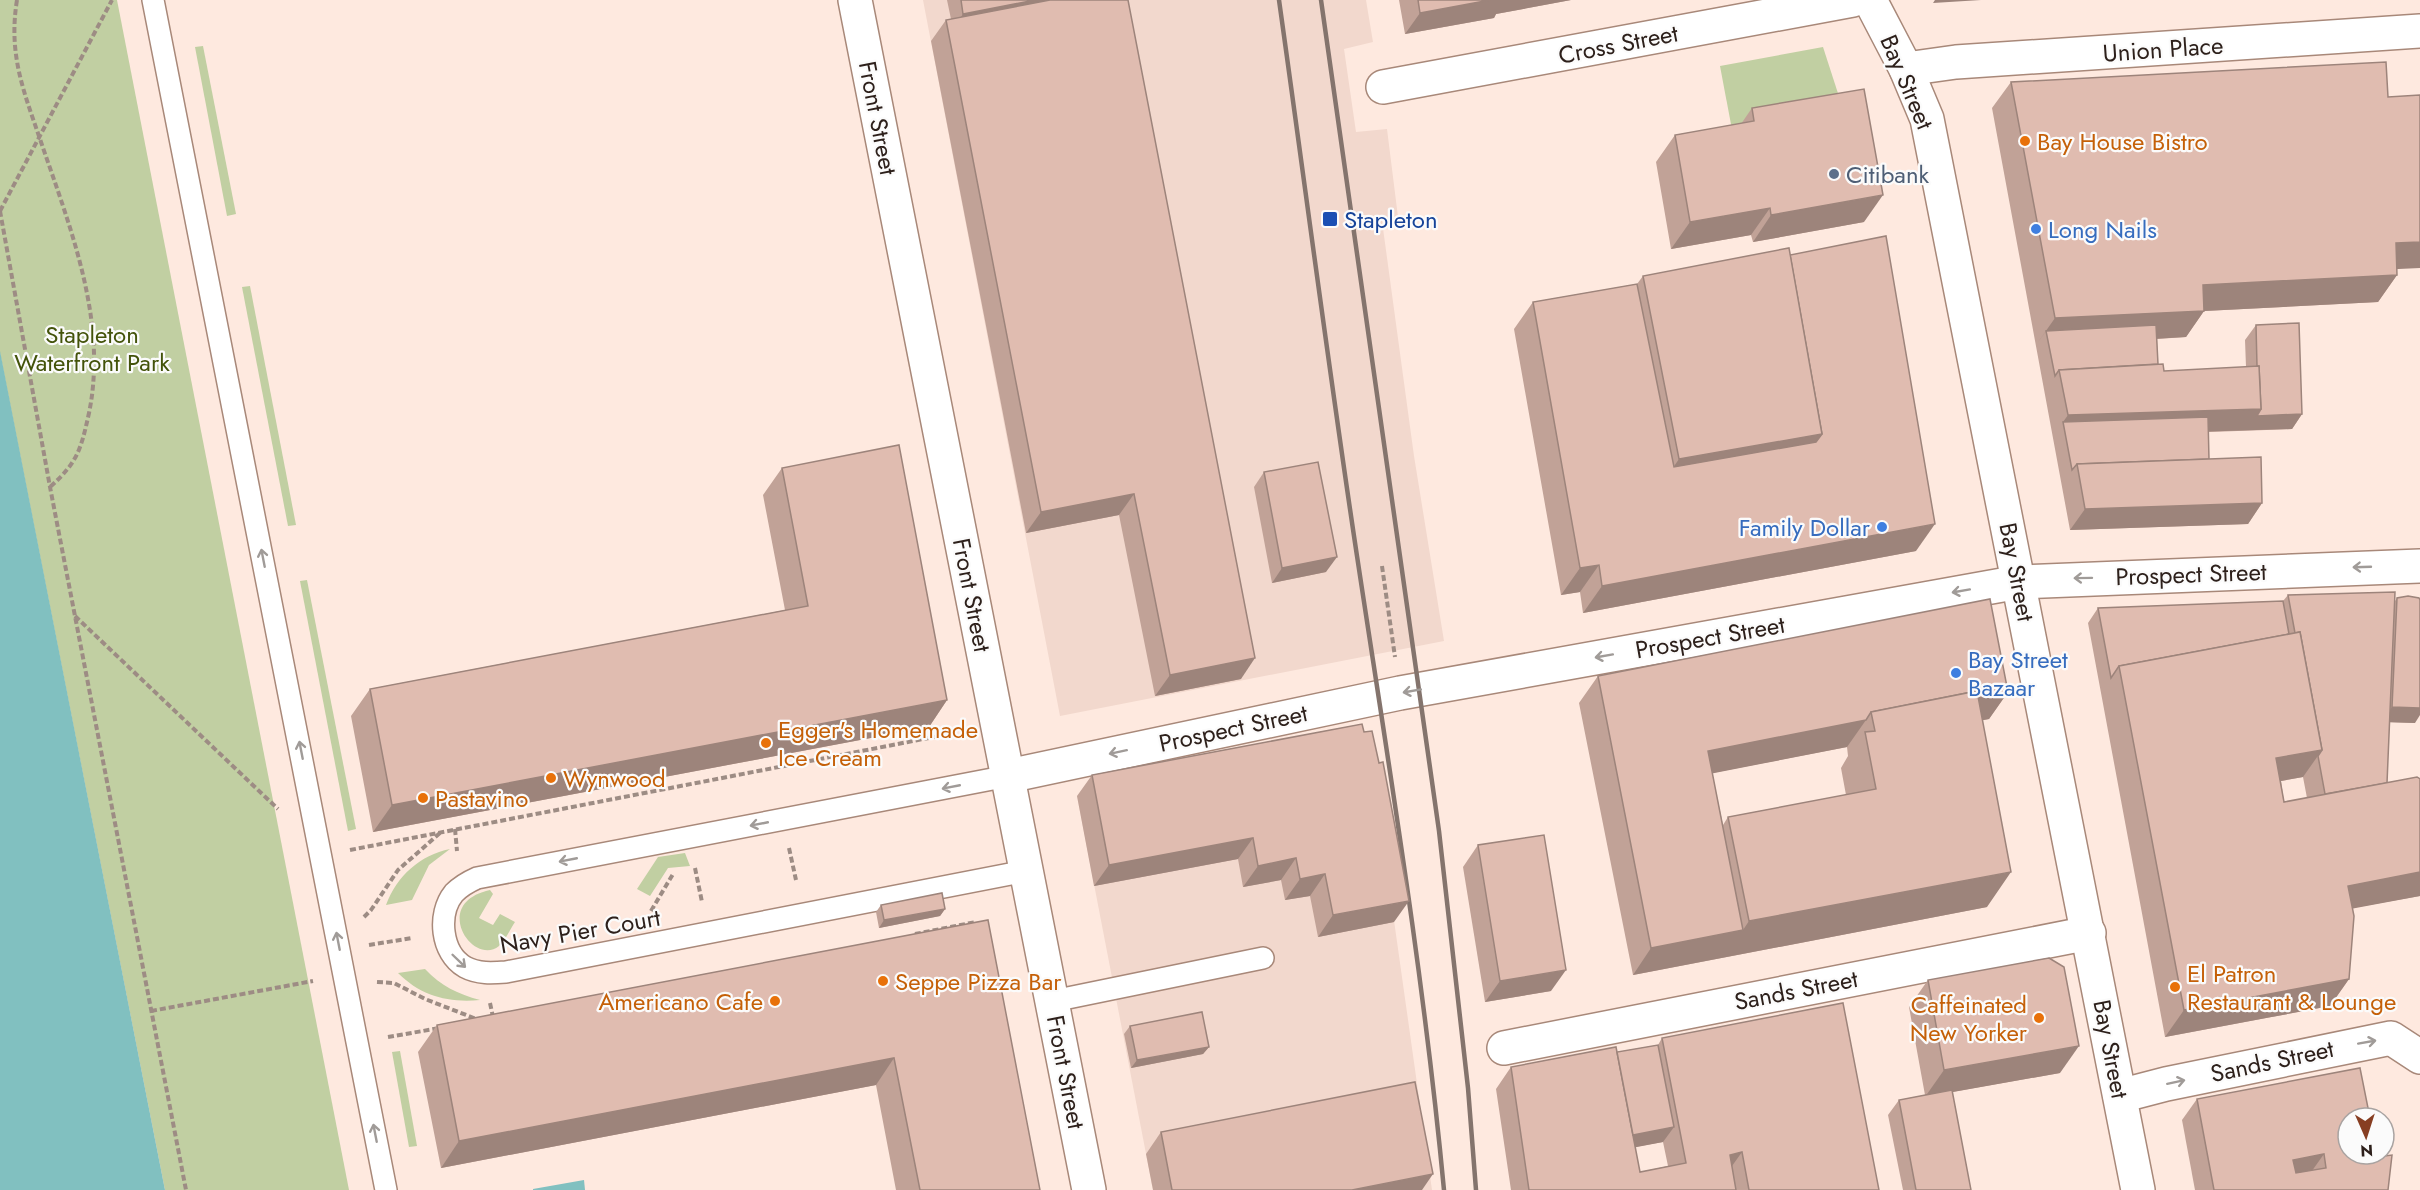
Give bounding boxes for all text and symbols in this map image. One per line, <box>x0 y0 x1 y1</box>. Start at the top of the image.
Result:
street label: Cross Street <box>1555 15 1681 73</box>
street label: Union Place <box>2102 27 2224 71</box>
street label: Bay Street <box>1871 29 1943 135</box>
street label: Front Street <box>850 58 906 178</box>
place label: Bay House Bistro <box>2037 124 2208 159</box>
marker: Bay House Bistro <box>2018 134 2032 148</box>
place label: Citibank <box>1846 157 1930 192</box>
marker: Citibank <box>1827 167 1841 181</box>
place label: Stapleton <box>1344 202 1437 237</box>
marker: Stapleton <box>1321 210 1339 228</box>
place label: Long Nails <box>2048 212 2157 247</box>
marker: Long Nails <box>2029 222 2043 236</box>
park label: Stapleton Waterfront Park <box>14 317 170 380</box>
place label: Family Dollar <box>1739 510 1871 545</box>
marker: Family Dollar <box>1875 520 1889 534</box>
street label: Bay Street <box>1990 520 2044 625</box>
street label: Front Street <box>944 535 1000 655</box>
one-way arrow <box>257 549 268 569</box>
street label: Prospect Street <box>2115 554 2267 594</box>
one-way arrow <box>2352 561 2372 572</box>
one-way arrow <box>2074 573 2094 584</box>
one-way arrow <box>1952 586 1971 597</box>
street label: Prospect Street <box>1633 607 1788 667</box>
place label: Bay Street Bazaar <box>1968 642 2068 705</box>
one-way arrow <box>1595 651 1614 662</box>
marker: Bay Street Bazaar <box>1949 666 1963 680</box>
one-way arrow <box>1403 686 1422 697</box>
street label: Prospect Street <box>1155 695 1311 761</box>
place label: Egger's Homemade Ice Cream <box>778 712 978 775</box>
marker: Egger's Homemade Ice Cream <box>759 736 773 750</box>
one-way arrow <box>295 740 306 760</box>
one-way arrow <box>1109 747 1129 758</box>
place label: Wynwood <box>563 761 666 796</box>
marker: Wynwood <box>544 771 558 785</box>
place label: Pastavino <box>435 781 528 816</box>
one-way arrow <box>941 782 961 793</box>
marker: Pastavino <box>416 791 430 805</box>
one-way arrow <box>750 818 769 829</box>
one-way arrow <box>558 855 578 866</box>
street label: Navy Pier Court <box>497 900 663 962</box>
one-way arrow <box>332 932 343 951</box>
one-way arrow <box>452 953 467 968</box>
place label: El Patron Restaurant & Lounge <box>2187 956 2396 1019</box>
street label: Sands Street <box>1731 961 1861 1019</box>
place label: Seppe Pizza Bar <box>895 964 1062 999</box>
marker: Seppe Pizza Bar <box>876 974 890 988</box>
marker: El Patron Restaurant & Lounge <box>2168 980 2182 994</box>
place label: Americano Cafe <box>598 984 763 1019</box>
place label: Caffeinated New Yorker <box>1910 987 2028 1050</box>
marker: Americano Cafe <box>768 994 782 1008</box>
street label: Bay Street <box>2084 997 2138 1102</box>
marker: Caffeinated New Yorker <box>2032 1011 2046 1025</box>
street label: Front Street <box>1038 1012 1094 1132</box>
street label: Sands Street <box>2207 1031 2337 1091</box>
one-way arrow <box>2357 1036 2377 1047</box>
one-way arrow <box>2166 1076 2186 1087</box>
north arrow <box>2336 1106 2396 1166</box>
one-way arrow <box>369 1123 380 1143</box>
text: N <box>2360 1139 2374 1162</box>

